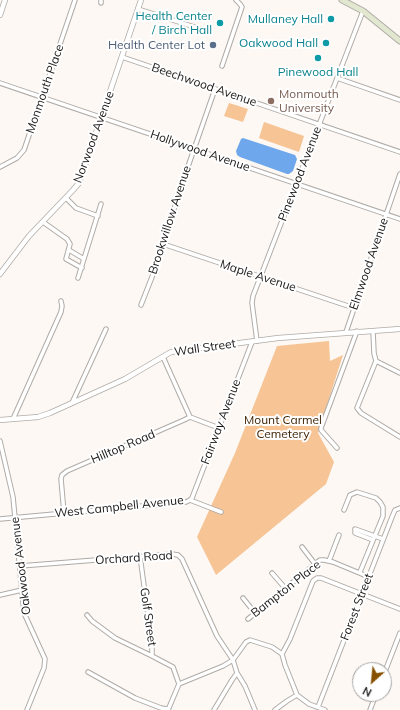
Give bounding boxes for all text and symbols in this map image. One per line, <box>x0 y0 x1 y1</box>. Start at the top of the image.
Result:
place label: Health Center / Birch Hall <box>135 9 212 37</box>
place label: Mullaney Hall <box>248 12 323 26</box>
marker: Mullaney Hall <box>326 14 336 24</box>
marker: Health Center / Birch Hall <box>215 18 225 28</box>
place label: Oakwood Hall <box>239 36 318 50</box>
place label: Health Center Lot <box>108 38 205 52</box>
marker: Oakwood Hall <box>321 38 331 48</box>
marker: Health Center Lot <box>208 40 218 50</box>
street label: Monmouth Place <box>23 43 67 135</box>
marker: Pinewood Hall <box>313 53 323 63</box>
street label: Beechwood Avenue <box>150 60 258 110</box>
place label: Pinewood Hall <box>278 65 358 79</box>
place label: Monmouth University <box>279 87 339 115</box>
street label: Norwood Avenue <box>71 89 117 185</box>
marker: Monmouth University <box>266 96 276 106</box>
street label: Pinewood Avenue <box>275 125 325 223</box>
street label: Hollywood Avenue <box>148 127 252 175</box>
street label: Brookwillow Avenue <box>146 164 194 276</box>
street label: Elmwood Avenue <box>346 216 392 312</box>
street label: Maple Avenue <box>218 257 298 295</box>
street label: Wall Street <box>173 337 237 359</box>
street label: Fairway Avenue <box>198 377 244 467</box>
park label: Mount Carmel Cemetery <box>244 413 322 441</box>
street label: Hilltop Road <box>89 427 157 467</box>
street label: West Campbell Avenue <box>54 493 184 521</box>
street label: Oakwood Avenue <box>8 516 34 616</box>
street label: Orchard Road <box>95 548 173 568</box>
street label: Bampton Place <box>248 557 324 621</box>
street label: Forest Street <box>338 571 376 643</box>
street label: Golf Street <box>137 587 159 647</box>
north arrow <box>352 662 392 702</box>
text: N <box>360 684 374 700</box>

